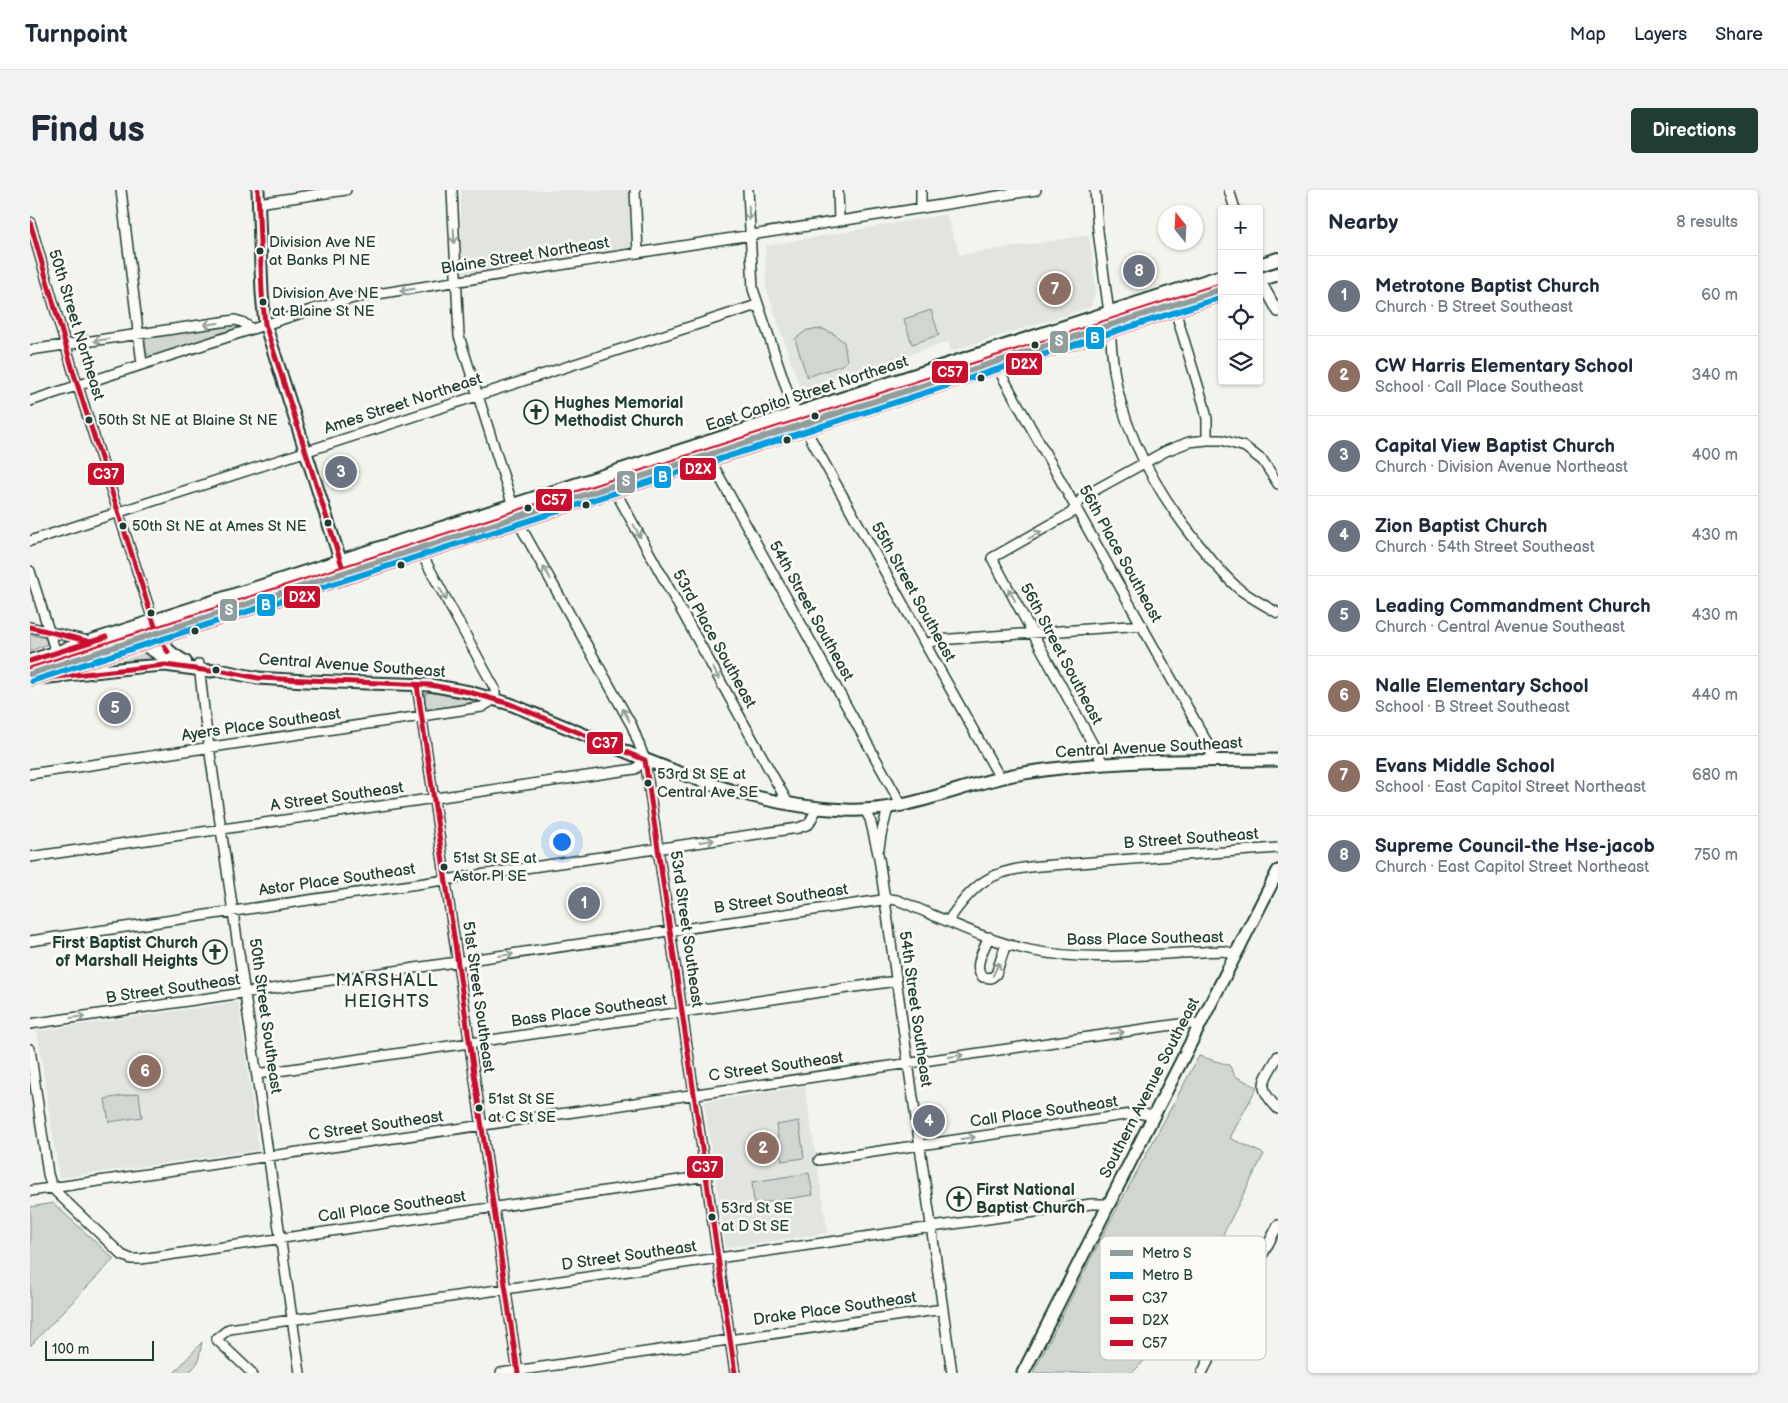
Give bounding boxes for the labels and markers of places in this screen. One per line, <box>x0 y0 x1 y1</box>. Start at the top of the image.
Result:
place label: Division Ave NE at Banks Pl NE <box>269 233 376 270</box>
marker: Division Ave NE at Banks Pl NE <box>255 246 265 256</box>
pin: 8 <box>1123 252 1155 290</box>
pin: 7 <box>1039 270 1071 308</box>
place label: Division Ave NE at Blaine St NE <box>272 284 379 321</box>
marker: Division Ave NE at Blaine St NE <box>258 297 268 307</box>
unlabelled marker <box>1030 340 1040 350</box>
unlabelled marker <box>976 373 986 383</box>
place label: Hughes Memorial Methodist Church <box>554 394 684 431</box>
church icon: Hughes Memorial Methodist Church <box>523 399 549 425</box>
place label: 50th St NE at Blaine St NE <box>98 411 278 430</box>
unlabelled marker <box>810 411 820 421</box>
marker: 50th St NE at Blaine St NE <box>84 415 94 425</box>
unlabelled marker <box>782 435 792 445</box>
pin: 3 <box>325 453 357 491</box>
unlabelled marker <box>581 500 591 510</box>
unlabelled marker <box>523 503 533 513</box>
place label: 50th St NE at Ames St NE <box>132 517 307 536</box>
unlabelled marker <box>323 518 333 528</box>
marker: 50th St NE at Ames St NE <box>118 521 128 531</box>
unlabelled marker <box>396 560 406 570</box>
unlabelled marker <box>146 608 156 618</box>
unlabelled marker <box>190 626 200 636</box>
unlabelled marker <box>211 665 221 675</box>
pin: 5 <box>99 689 131 727</box>
place label: 53rd St SE at Central Ave SE <box>657 765 758 802</box>
marker: 53rd St SE at Central Ave SE <box>643 778 653 788</box>
place label: 51st St SE at Astor Pl SE <box>453 849 537 886</box>
marker: 51st St SE at Astor Pl SE <box>439 862 449 872</box>
pin: 1 <box>568 884 600 922</box>
place label: First Baptist Church of Marshall Heights <box>52 934 198 971</box>
church icon: First Baptist Church of Marshall Heights <box>202 939 228 965</box>
pin: 6 <box>129 1052 161 1090</box>
place label: 51st St SE at C St SE <box>488 1090 556 1127</box>
pin: 4 <box>913 1102 945 1140</box>
marker: 51st St SE at C St SE <box>474 1103 484 1113</box>
pin: 2 <box>747 1129 779 1167</box>
place label: First National Baptist Church <box>976 1181 1085 1218</box>
church icon: First National Baptist Church <box>946 1186 972 1212</box>
place label: 53rd St SE at D St SE <box>721 1199 793 1236</box>
marker: 53rd St SE at D St SE <box>707 1212 717 1222</box>

